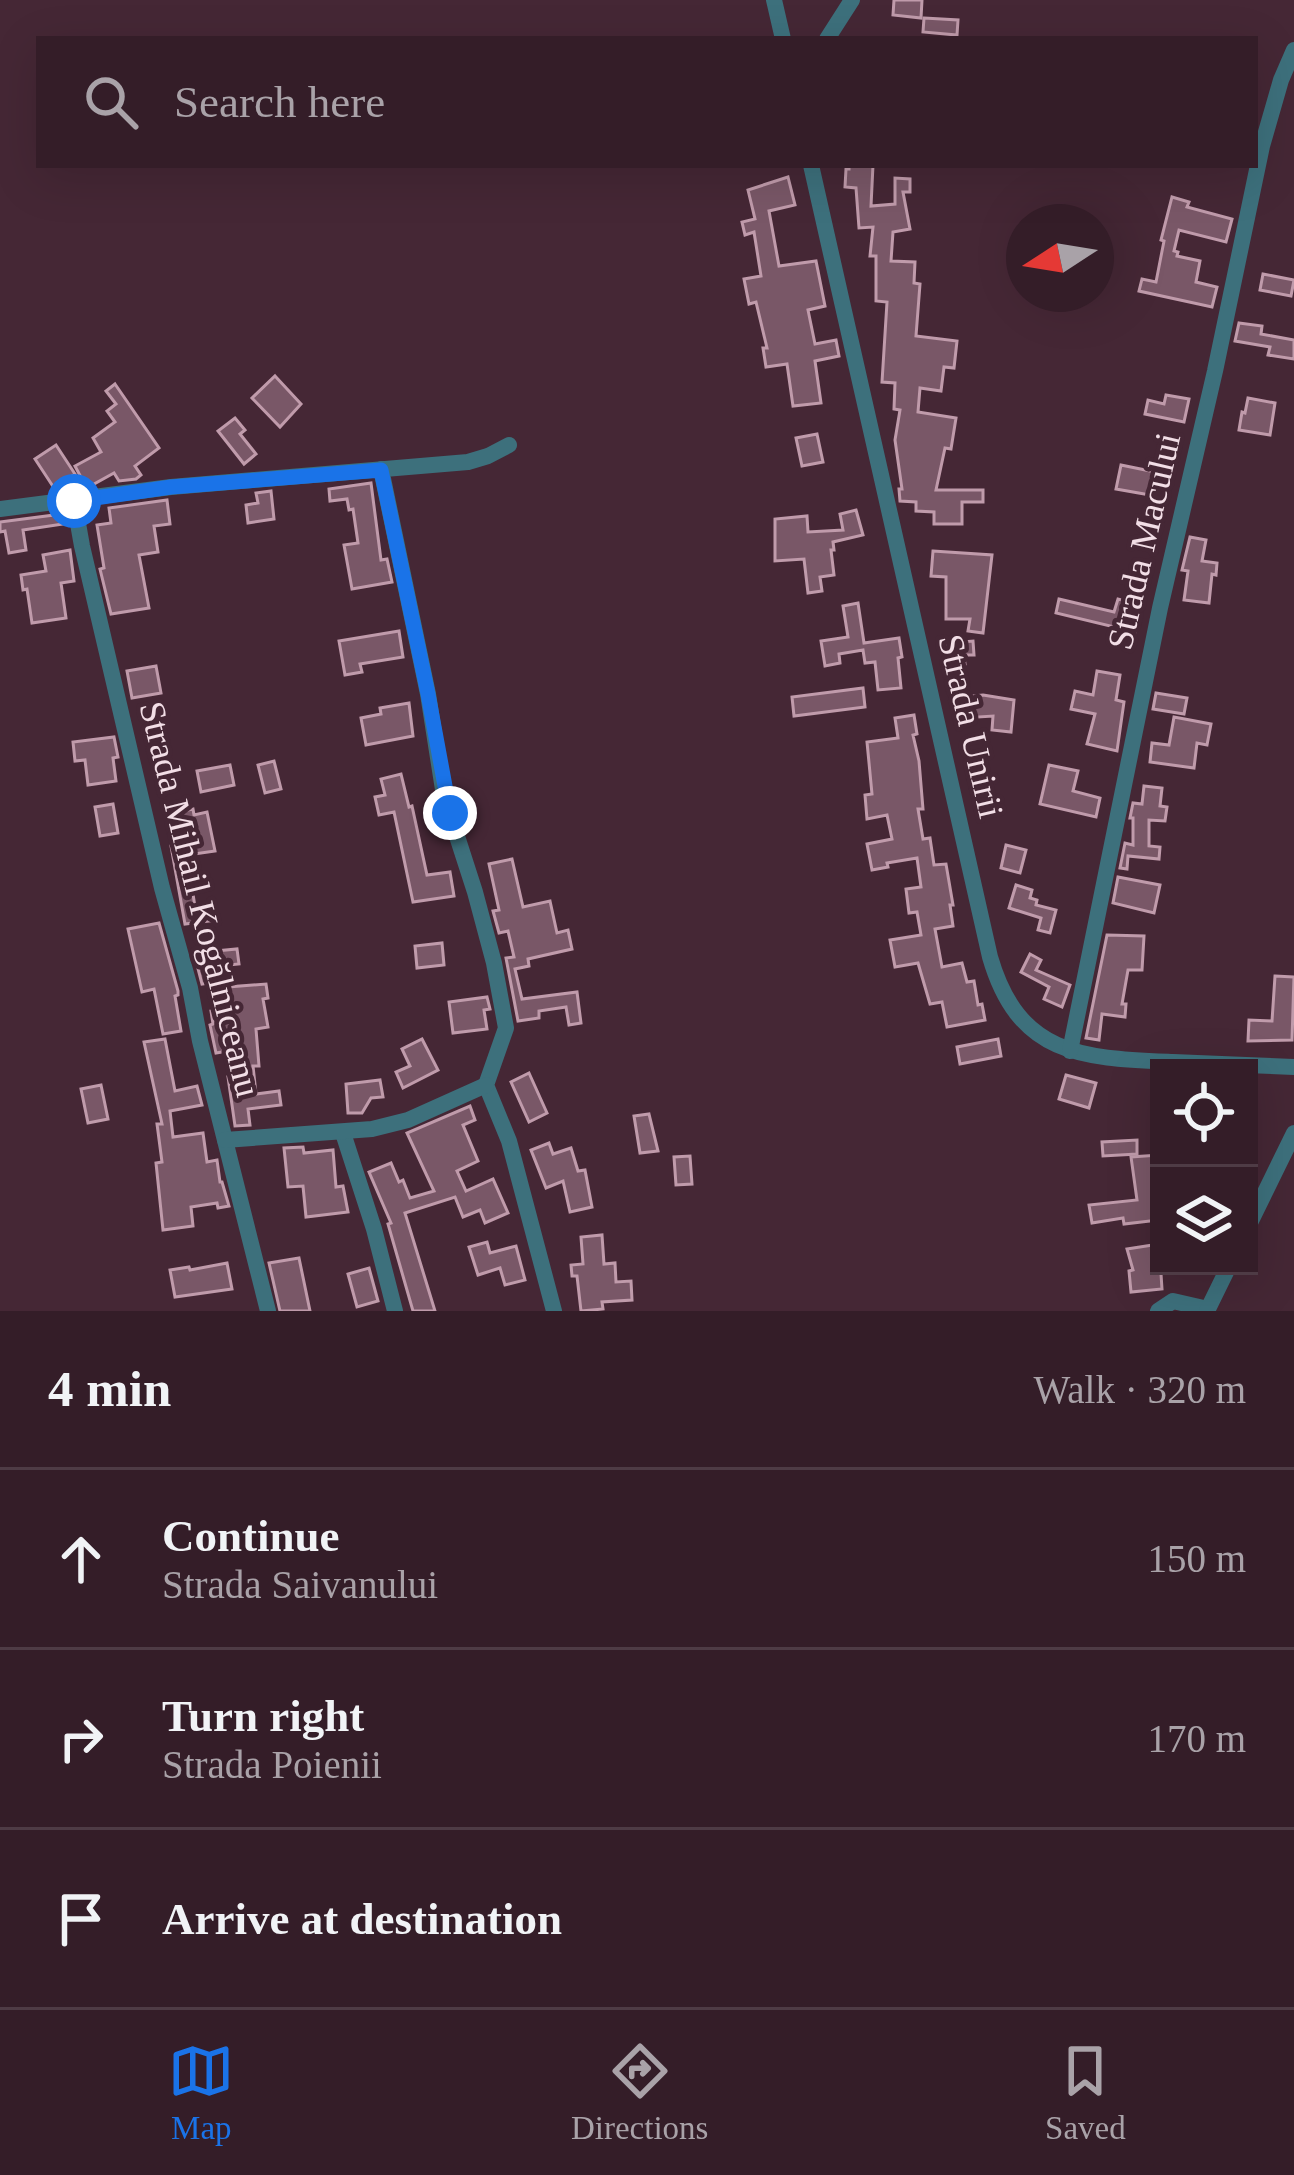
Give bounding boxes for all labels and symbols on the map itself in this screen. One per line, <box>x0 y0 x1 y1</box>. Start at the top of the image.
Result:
north arrow <box>1006 204 1114 312</box>
street label: Strada Macului <box>1100 429 1188 653</box>
route start <box>47 474 101 528</box>
street label: Strada Unirii <box>931 631 1012 822</box>
street label: Strada Mihail Kogălniceanu <box>132 697 269 1101</box>
route end <box>423 786 477 840</box>

